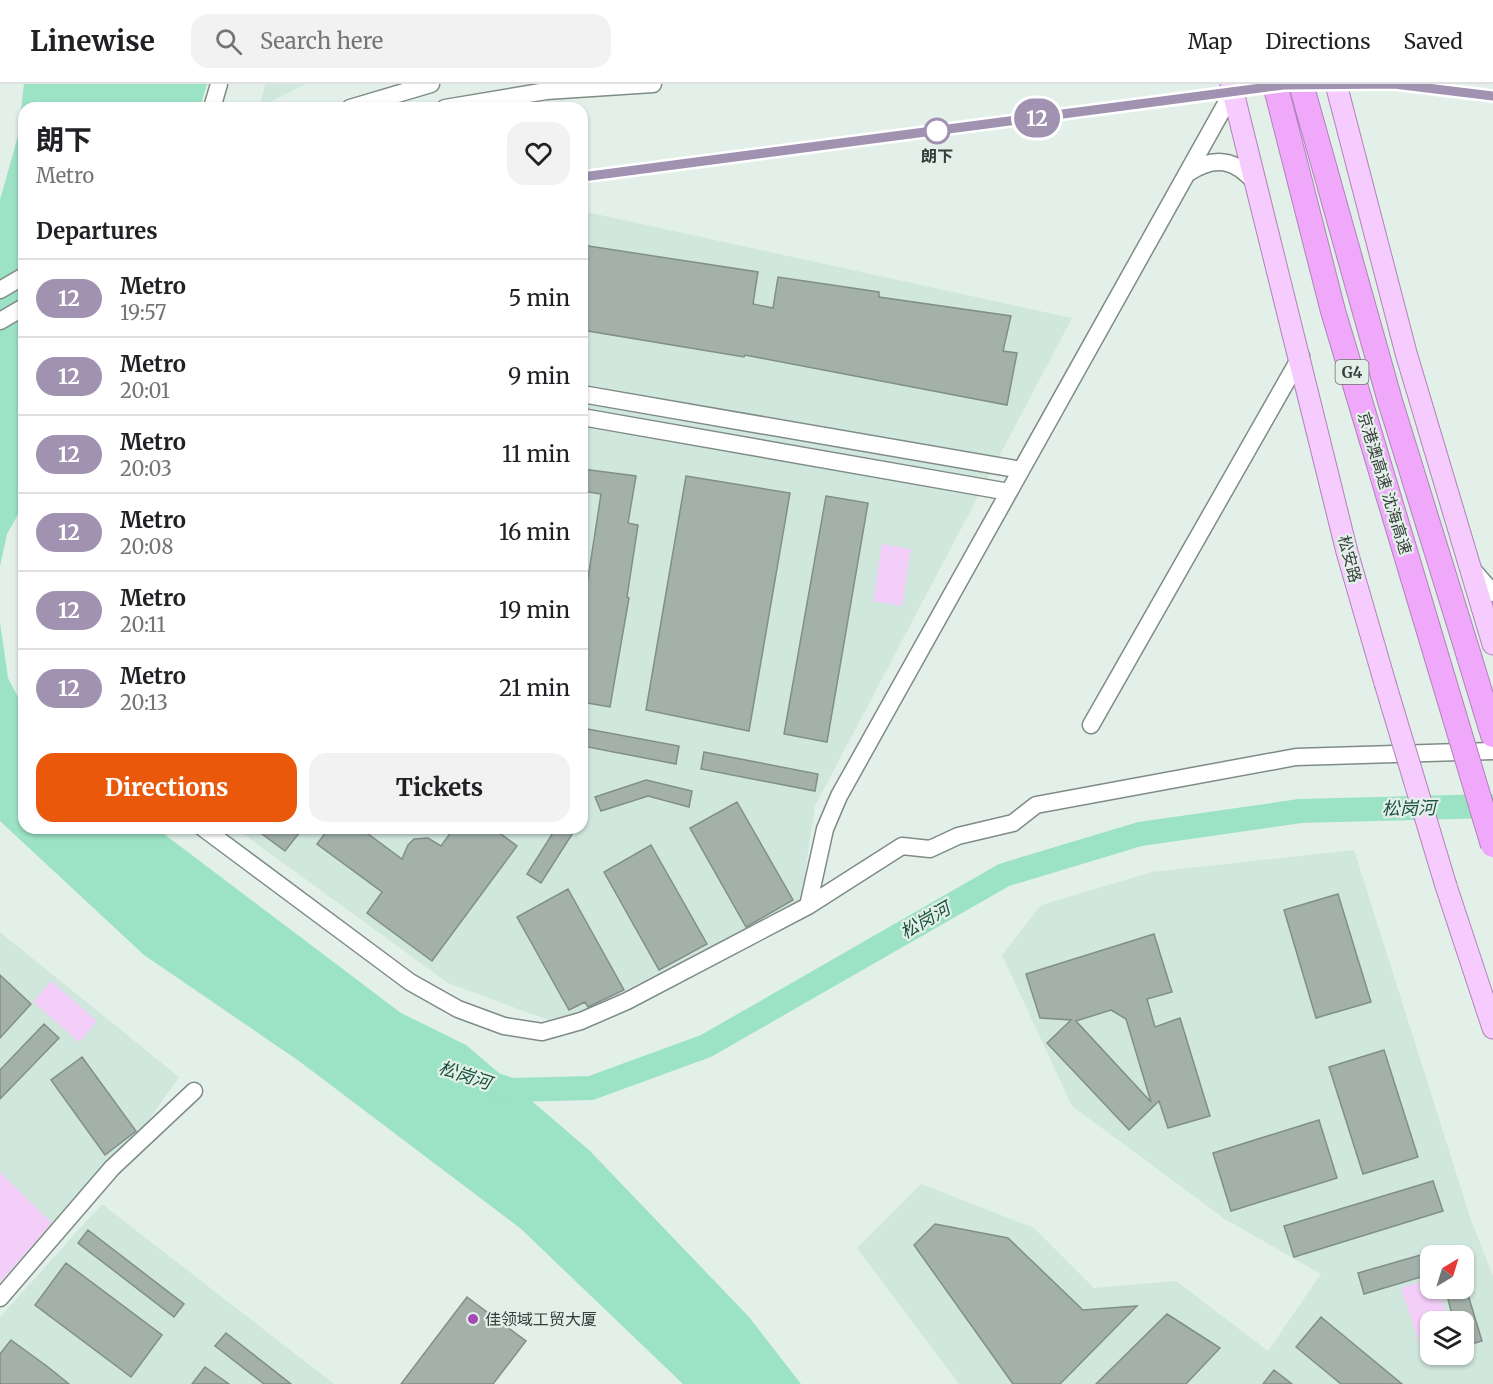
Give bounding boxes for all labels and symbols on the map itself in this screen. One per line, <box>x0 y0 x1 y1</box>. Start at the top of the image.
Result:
line badge: 12 <box>1010 99 1064 138</box>
marker: 朗下 <box>924 118 950 144</box>
place label: 朗下 <box>921 146 953 166</box>
road number: G4 <box>1336 360 1368 384</box>
street label: 京港澳高速 沈海高速 <box>1354 409 1416 557</box>
street label: 松安路 <box>1334 533 1366 585</box>
water label: 松岗河 <box>1382 796 1439 820</box>
water label: 松岗河 <box>896 895 957 943</box>
water label: 松岗河 <box>436 1056 497 1095</box>
north arrow <box>1420 1245 1474 1299</box>
place label: 佳领域工贸大厦 <box>485 1309 597 1329</box>
marker: 佳领域工贸大厦 <box>466 1312 480 1326</box>

